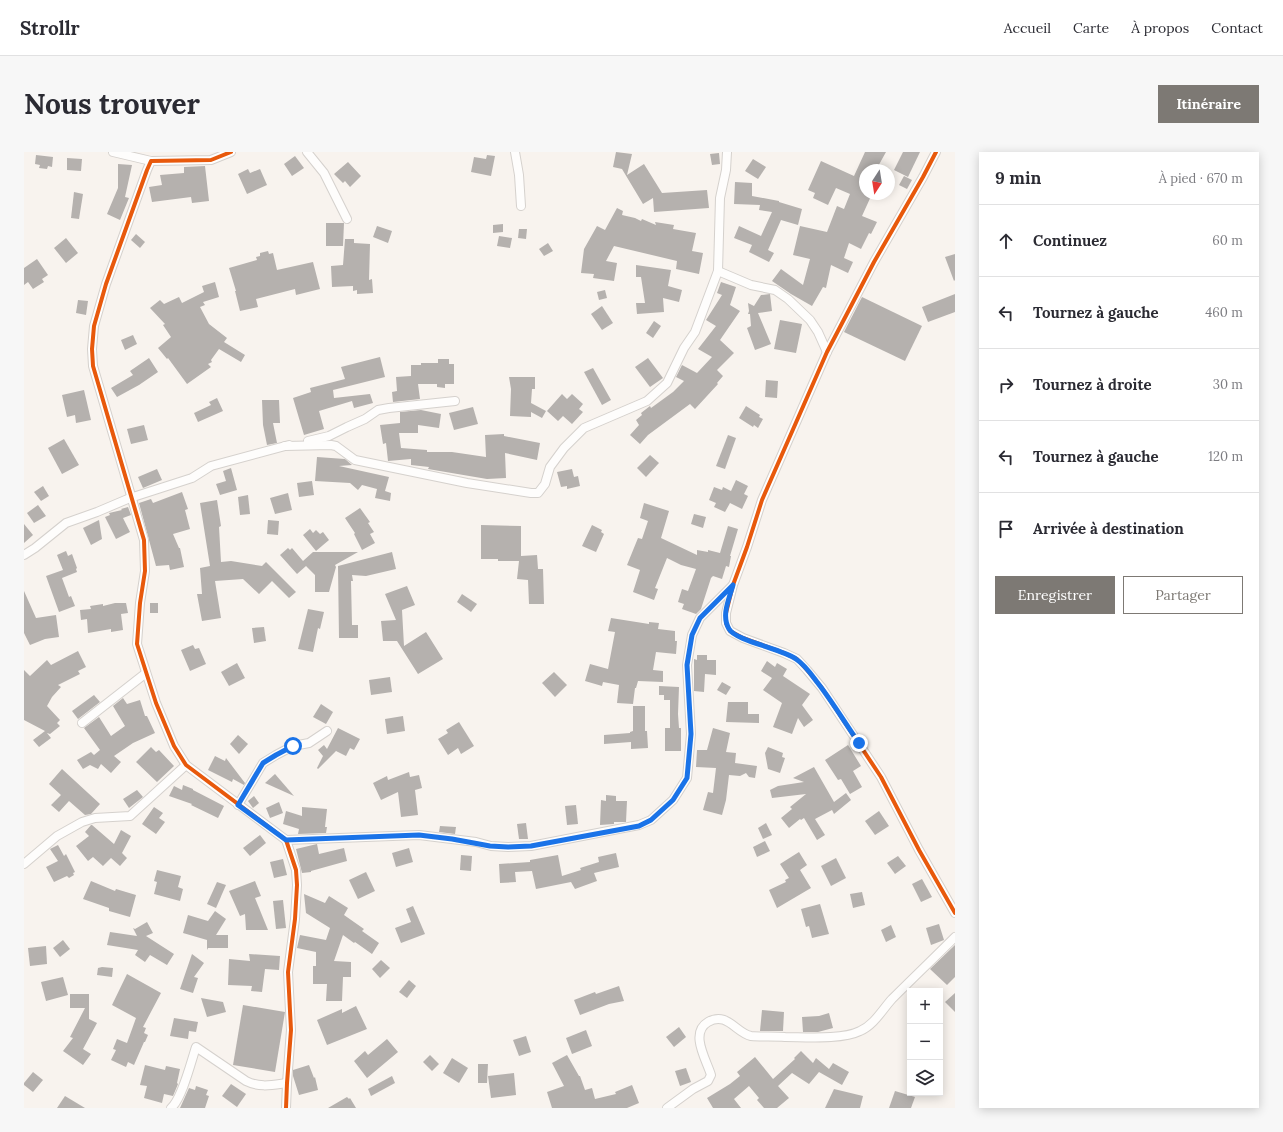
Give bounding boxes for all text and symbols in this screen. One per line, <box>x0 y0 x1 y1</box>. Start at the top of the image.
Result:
text: Strollr <box>20 16 80 40</box>
text: Accueil <box>1004 19 1051 37</box>
text: Carte <box>1073 19 1109 37</box>
text: À propos <box>1131 19 1189 37</box>
text: Contact <box>1211 19 1263 37</box>
button: Itinéraire <box>1158 85 1259 123</box>
text: Nous trouver <box>24 86 200 122</box>
north arrow <box>859 164 895 200</box>
text: 9 min <box>995 167 1041 189</box>
text: À pied · 670 m <box>1159 170 1243 187</box>
icon: ahead <box>995 230 1017 252</box>
text: Continuez <box>1033 231 1107 250</box>
text: 60 m <box>1212 232 1243 249</box>
icon: left <box>995 302 1017 324</box>
text: Tournez à gauche <box>1033 303 1159 322</box>
text: 460 m <box>1205 304 1243 321</box>
icon: right <box>995 374 1017 396</box>
text: Tournez à droite <box>1033 375 1152 394</box>
text: 30 m <box>1213 376 1243 393</box>
icon: left <box>995 446 1017 468</box>
text: Tournez à gauche <box>1033 447 1159 466</box>
text: 120 m <box>1208 448 1243 465</box>
icon: arrive <box>995 518 1017 540</box>
text: Arrivée à destination <box>1033 519 1184 538</box>
button: Enregistrer <box>995 576 1115 614</box>
button: Partager <box>1123 576 1243 614</box>
route end <box>850 734 868 752</box>
route start <box>284 737 302 755</box>
map controls <box>907 988 943 1096</box>
button: + <box>907 988 943 1024</box>
button: − <box>907 1024 943 1060</box>
button: layers <box>907 1060 943 1096</box>

